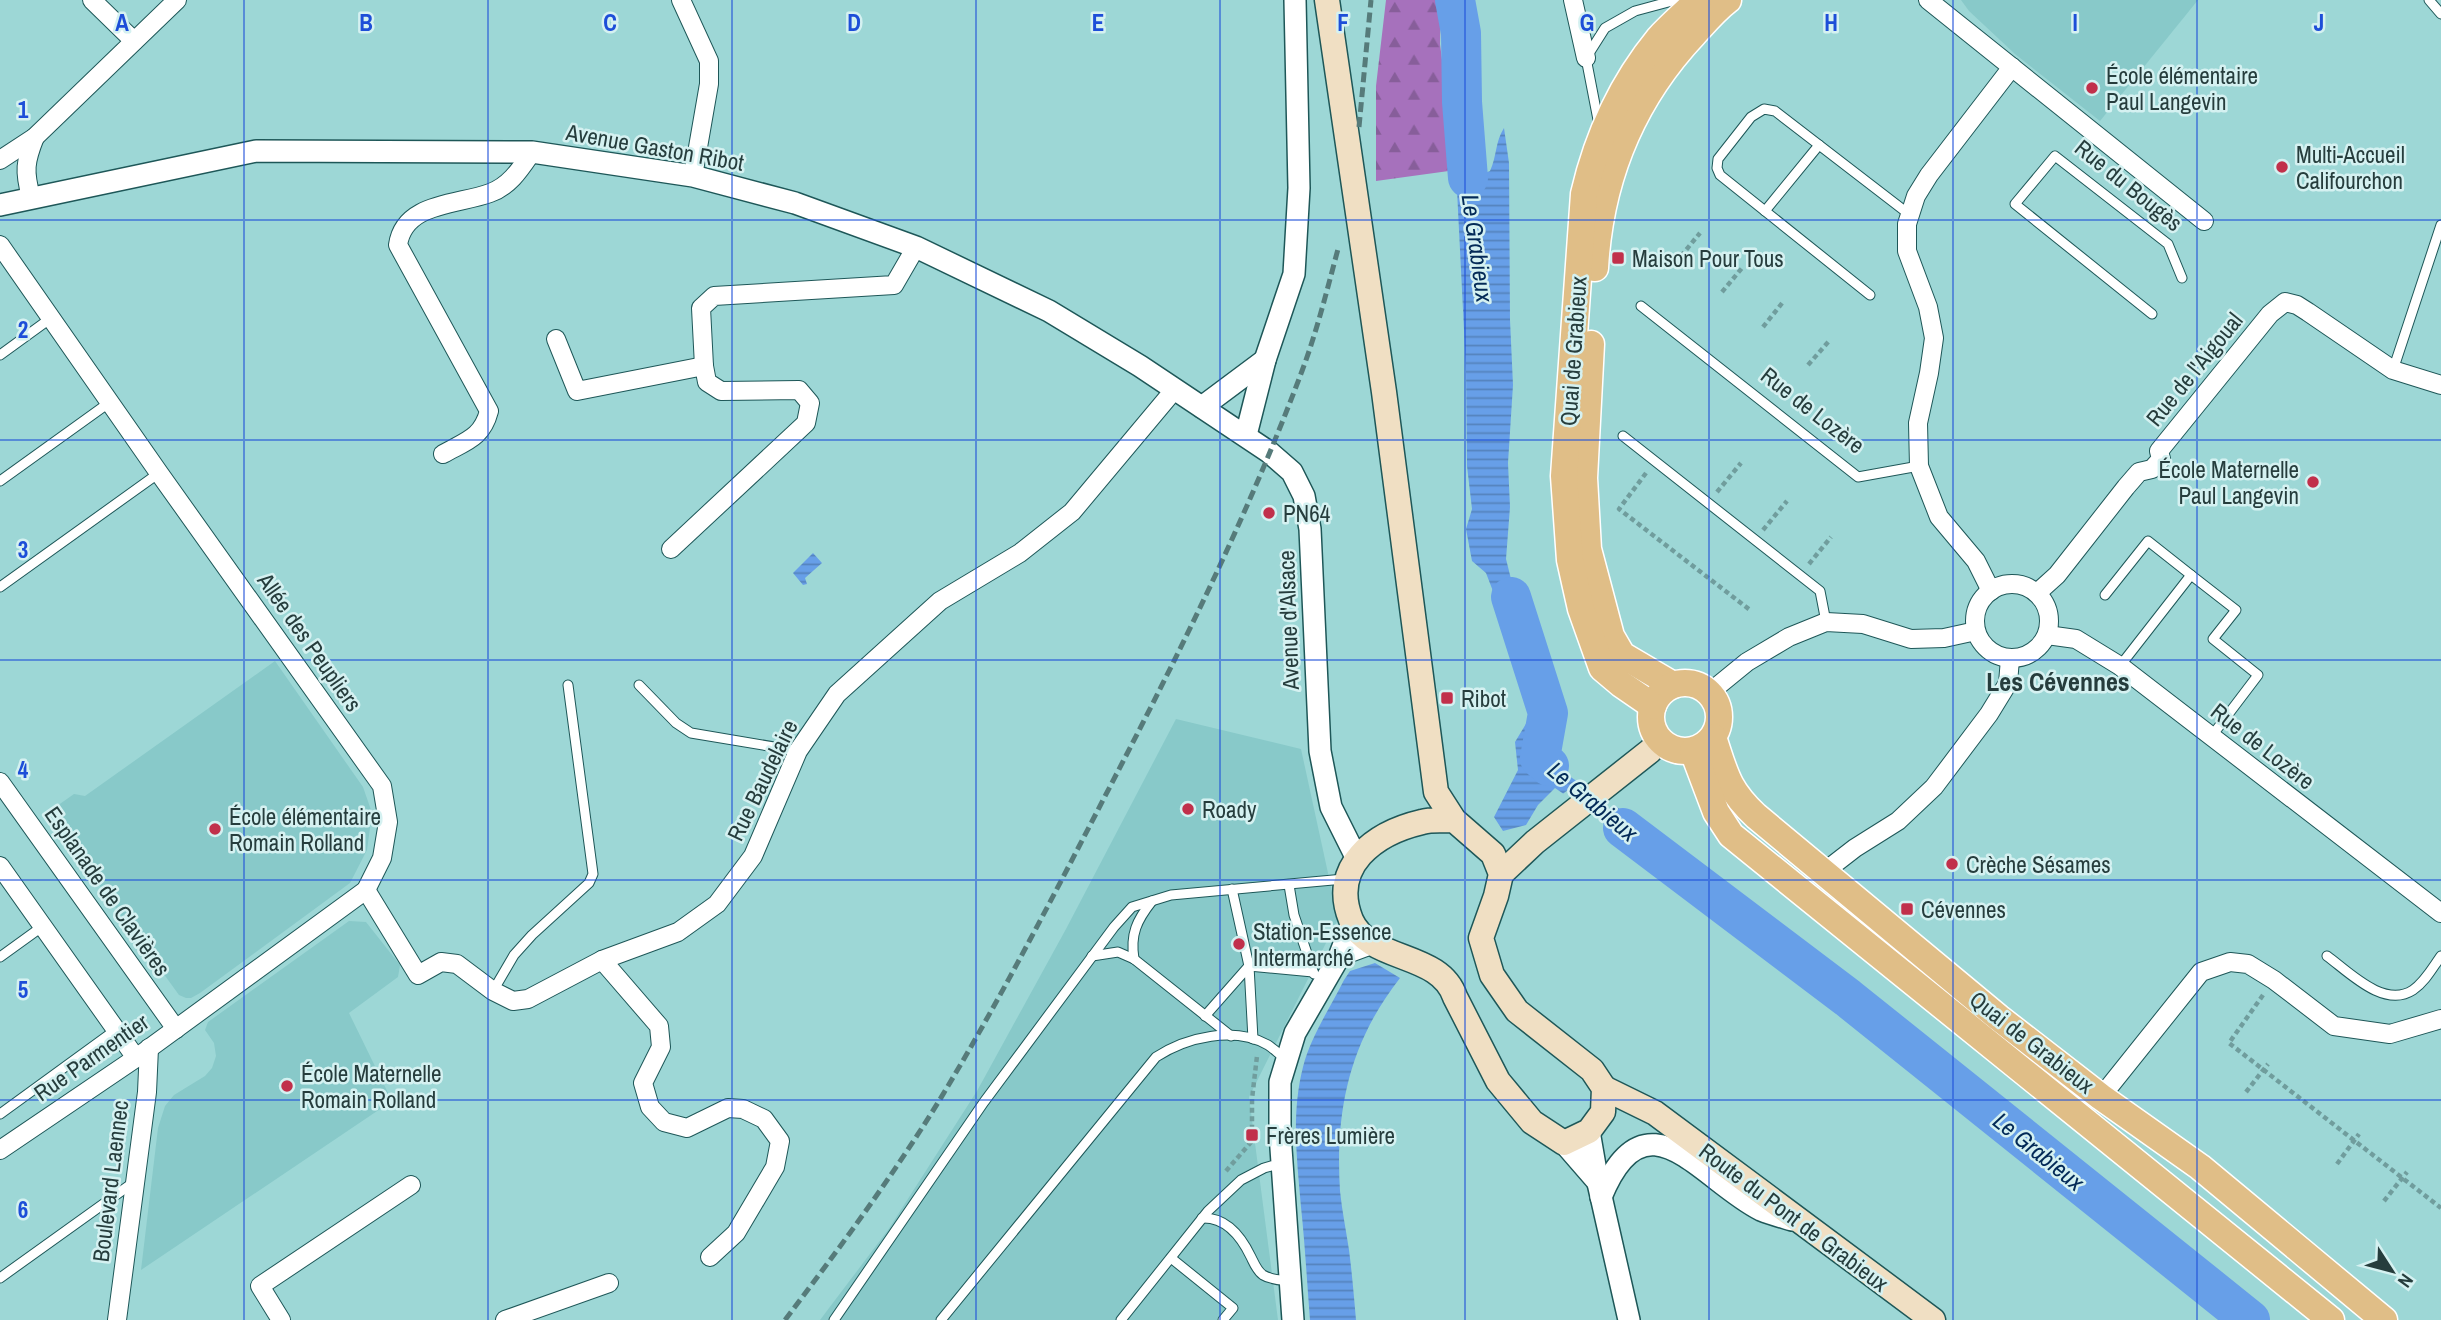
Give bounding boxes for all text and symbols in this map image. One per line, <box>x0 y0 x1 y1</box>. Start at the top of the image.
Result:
text: A <box>115 7 129 38</box>
text: B <box>359 7 373 38</box>
text: C <box>603 7 617 38</box>
text: D <box>847 7 861 38</box>
text: E <box>1092 7 1104 38</box>
text: F <box>1337 7 1349 38</box>
text: G <box>1580 7 1594 38</box>
text: H <box>1824 7 1838 38</box>
text: I <box>2072 7 2078 38</box>
text: J <box>2314 7 2324 38</box>
place label: École élémentaire Paul Langevin <box>2106 60 2258 117</box>
marker: École élémentaire Paul Langevin <box>2084 80 2100 96</box>
text: 1 <box>18 94 29 125</box>
street label: Avenue Gaston Ribot <box>563 116 746 178</box>
street label: Rue du Bougès <box>2069 132 2189 238</box>
place label: Multi-Accueil Califourchon <box>2296 139 2405 196</box>
marker: Multi-Accueil Califourchon <box>2274 159 2290 175</box>
water label: Le Grabieux <box>1455 192 1502 305</box>
place label: Maison Pour Tous <box>1632 243 1784 274</box>
marker: Maison Pour Tous <box>1610 250 1626 266</box>
street label: Quai de Grabieux <box>1552 275 1594 427</box>
street label: Rue de l'Aigoual <box>2139 306 2249 432</box>
text: 2 <box>18 314 28 345</box>
street label: Rue de Lozère <box>1755 360 1871 460</box>
place label: École Maternelle Paul Langevin <box>2159 454 2299 511</box>
marker: École Maternelle Paul Langevin <box>2305 474 2321 490</box>
place label: PN64 <box>1283 498 1331 529</box>
marker: PN64 <box>1261 505 1277 521</box>
text: 3 <box>18 534 28 565</box>
street label: Avenue d'Alsace <box>1270 550 1306 691</box>
street label: Allée des Peupliers <box>250 566 369 717</box>
district label: Les Cévennes <box>1986 664 2130 699</box>
place label: Ribot <box>1461 683 1506 714</box>
marker: Ribot <box>1439 690 1455 706</box>
street label: Rue de Lozère <box>2205 696 2321 796</box>
street label: Rue Baudelaire <box>719 714 805 846</box>
text: 4 <box>18 754 29 785</box>
water label: Le Grabieux <box>1541 754 1646 849</box>
place label: Roady <box>1202 794 1257 825</box>
street label: Esplanade de Clavières <box>38 800 178 982</box>
place label: École élémentaire Romain Rolland <box>229 801 381 858</box>
marker: Roady <box>1180 801 1196 817</box>
marker: École élémentaire Romain Rolland <box>207 821 223 837</box>
place label: Crèche Sésames <box>1966 849 2111 880</box>
marker: Crèche Sésames <box>1944 856 1960 872</box>
place label: Cévennes <box>1921 894 2006 925</box>
marker: Cévennes <box>1899 901 1915 917</box>
place label: Station-Essence Intermarché <box>1253 916 1391 973</box>
marker: Station-Essence Intermarché <box>1231 936 1247 952</box>
text: 5 <box>18 974 28 1005</box>
street label: Quai de Grabieux <box>1963 984 2101 1101</box>
street label: Rue Parmentier <box>28 1006 155 1108</box>
place label: École Maternelle Romain Rolland <box>301 1058 441 1115</box>
marker: École Maternelle Romain Rolland <box>279 1078 295 1094</box>
street label: Boulevard Laennec <box>85 1098 135 1264</box>
water label: Le Grabieux <box>1987 1104 2092 1198</box>
place label: Frères Lumière <box>1266 1120 1395 1151</box>
marker: Frères Lumière <box>1244 1127 1260 1143</box>
street label: Route du Pont de Grabieux <box>1693 1136 1895 1299</box>
text: 6 <box>18 1194 28 1225</box>
north arrow <box>2357 1236 2427 1306</box>
text: N <box>2392 1269 2420 1293</box>

